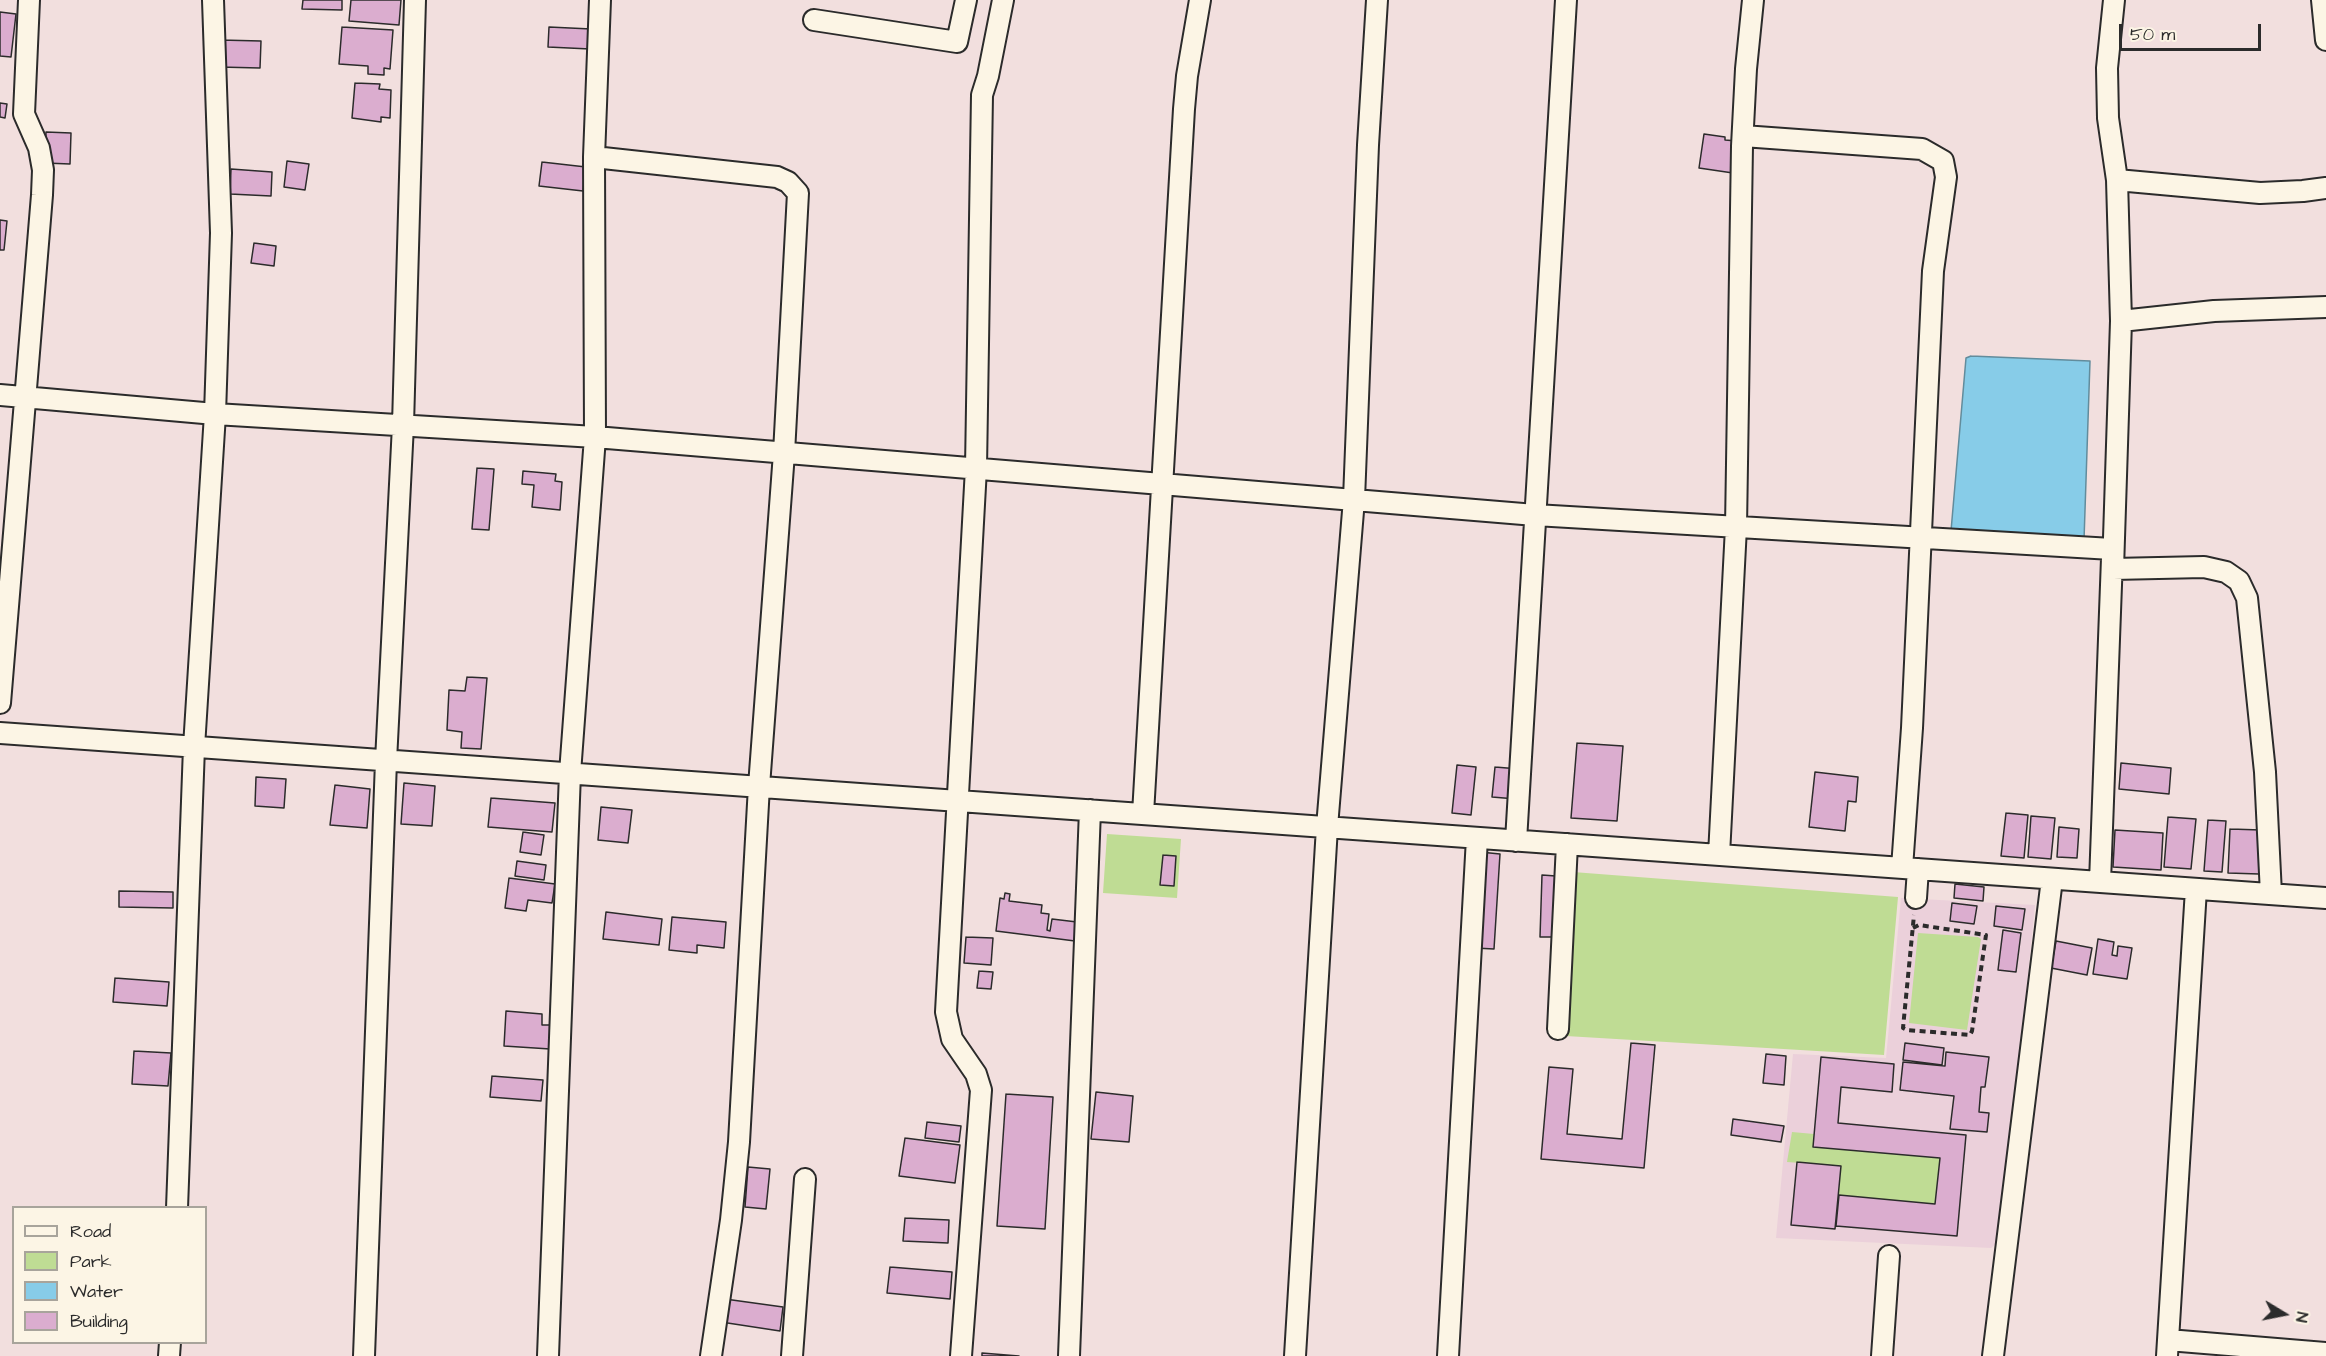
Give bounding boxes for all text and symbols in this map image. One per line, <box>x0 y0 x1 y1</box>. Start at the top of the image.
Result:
scale bar <box>2122 12 2264 50</box>
text: 50 m <box>2130 22 2175 47</box>
legend <box>12 1206 207 1344</box>
text: Road <box>70 1219 111 1244</box>
text: Park <box>70 1249 112 1274</box>
text: Water <box>70 1279 123 1304</box>
north arrow <box>2254 1284 2314 1344</box>
text: Building <box>70 1309 128 1334</box>
text: N <box>2290 1310 2313 1324</box>

